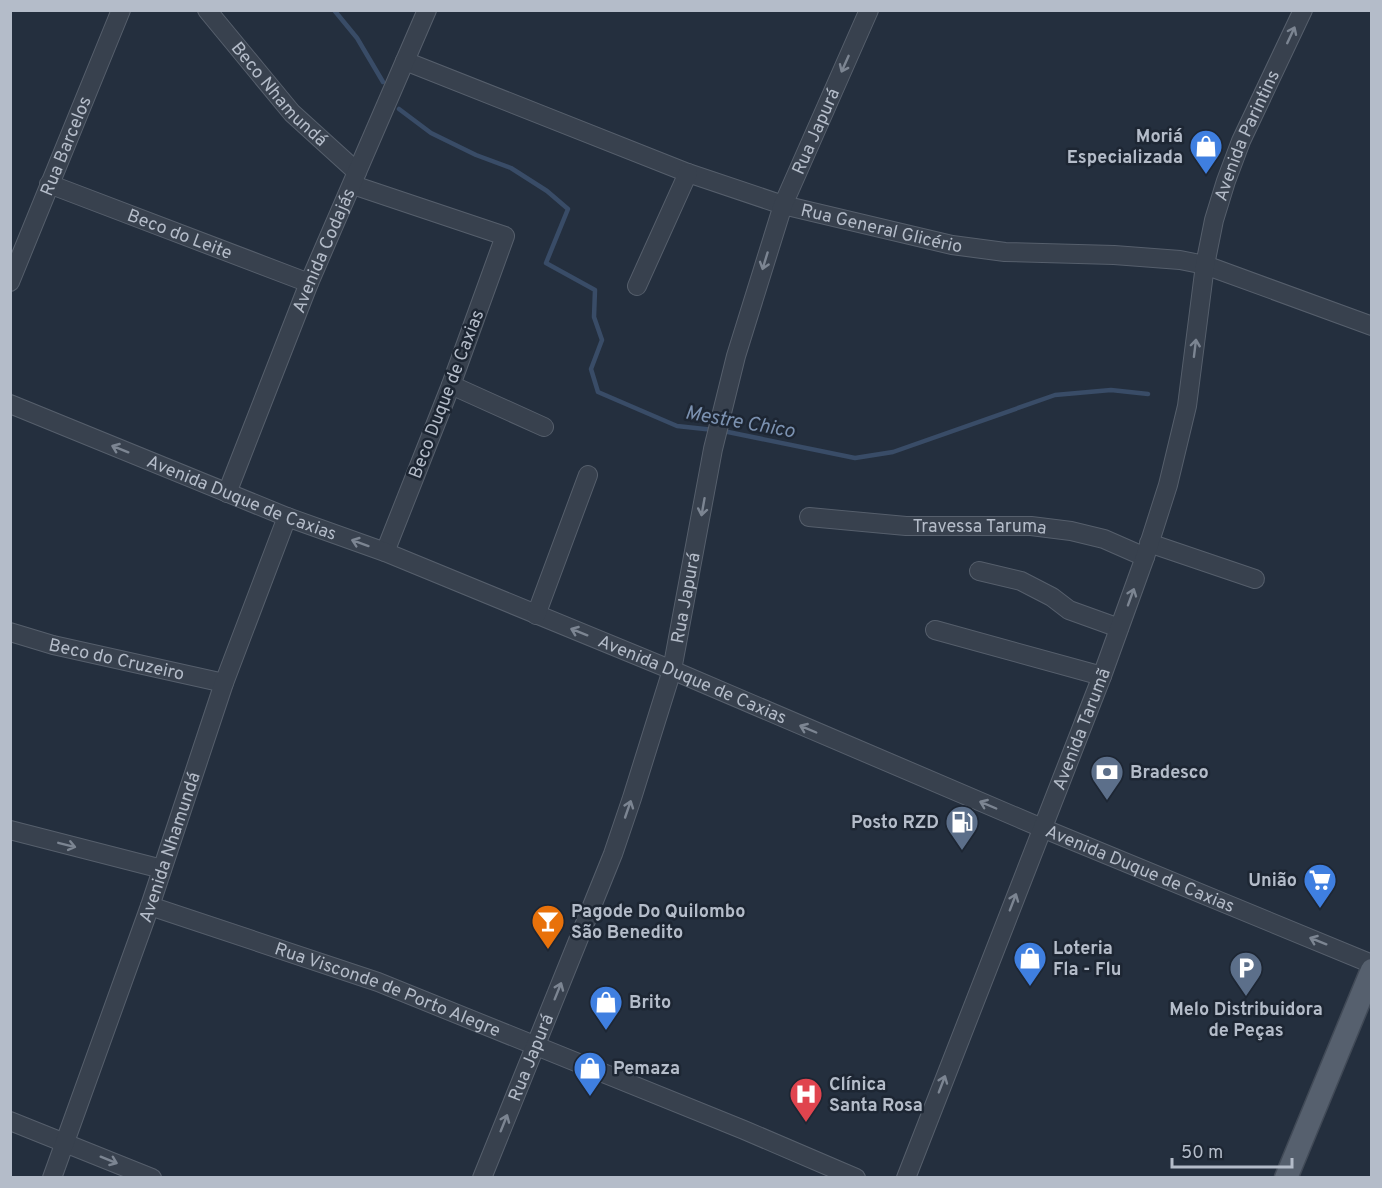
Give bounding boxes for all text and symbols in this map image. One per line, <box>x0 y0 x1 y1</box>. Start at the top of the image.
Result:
one-way arrow <box>1286 26 1298 44</box>
street label: Beco Nhamundá <box>225 38 332 152</box>
one-way arrow <box>839 54 850 73</box>
street label: Avenida Parintins <box>1210 67 1286 204</box>
street label: Rua Japurá <box>788 85 846 179</box>
street label: Rua Barcelos <box>36 93 98 200</box>
place label: Moriá Especializada <box>1067 126 1183 170</box>
shop icon: Moriá Especializada <box>1188 128 1224 175</box>
street label: Avenida Codajás <box>288 185 362 317</box>
street label: Rua General Glicério <box>798 200 964 259</box>
street label: Beco do Leite <box>124 205 235 266</box>
one-way arrow <box>759 251 770 270</box>
street label: Beco Duque de Caxias <box>405 307 490 482</box>
one-way arrow <box>1190 339 1201 359</box>
water label: Mestre Chico <box>683 401 797 445</box>
one-way arrow <box>111 443 129 454</box>
street label: Avenida Duque de Caxias <box>143 451 339 547</box>
one-way arrow <box>697 497 708 516</box>
street label: Travessa Taruma <box>912 516 1048 541</box>
one-way arrow <box>351 537 370 548</box>
street label: Rua Japurá <box>667 551 707 646</box>
one-way arrow <box>1126 588 1137 607</box>
one-way arrow <box>570 626 589 637</box>
street label: Avenida Duque de Caxias <box>594 631 790 731</box>
street label: Beco do Cruzeiro <box>46 634 186 687</box>
street label: Avenida Tarumã <box>1049 665 1117 794</box>
one-way arrow <box>799 723 818 734</box>
bank icon: Bradesco <box>1089 754 1125 801</box>
place label: Bradesco <box>1130 762 1209 785</box>
street label: Avenida Nhamundá <box>135 770 207 926</box>
one-way arrow <box>979 798 997 810</box>
one-way arrow <box>623 800 634 819</box>
fuel station icon: Posto RZD <box>944 804 980 851</box>
place label: Posto RZD <box>851 812 939 835</box>
street label: Avenida Duque de Caxias <box>1042 821 1238 919</box>
one-way arrow <box>57 839 76 851</box>
supermarket icon: União <box>1302 862 1338 909</box>
place label: União <box>1248 870 1297 893</box>
one-way arrow <box>1008 893 1019 912</box>
place label: Pagode Do Quilombo São Benedito <box>571 901 745 945</box>
bar icon: Pagode Do Quilombo São Benedito <box>530 903 566 950</box>
one-way arrow <box>1309 935 1327 946</box>
street label: Rua Visconde de Porto Alegre <box>271 938 504 1043</box>
place label: Loteria Fla - Flu <box>1053 938 1121 982</box>
shop icon: Loteria Fla - Flu <box>1012 940 1048 987</box>
parking icon: Melo Distribuidora de Peças <box>1228 950 1264 997</box>
one-way arrow <box>553 982 564 1001</box>
shop icon: Brito <box>588 984 624 1031</box>
place label: Brito <box>629 992 671 1015</box>
place label: Melo Distribuidora de Peças <box>1169 999 1323 1043</box>
street label: Rua Japurá <box>504 1011 560 1105</box>
shop icon: Pemaza <box>572 1050 608 1097</box>
place label: Pemaza <box>613 1058 680 1081</box>
place label: Clínica Santa Rosa <box>829 1074 923 1118</box>
one-way arrow <box>938 1075 949 1094</box>
hospital icon: Clínica Santa Rosa <box>788 1076 824 1123</box>
one-way arrow <box>499 1115 510 1133</box>
scale bar <box>1172 1131 1292 1169</box>
text: 50 m <box>1181 1142 1223 1165</box>
one-way arrow <box>99 1155 117 1166</box>

